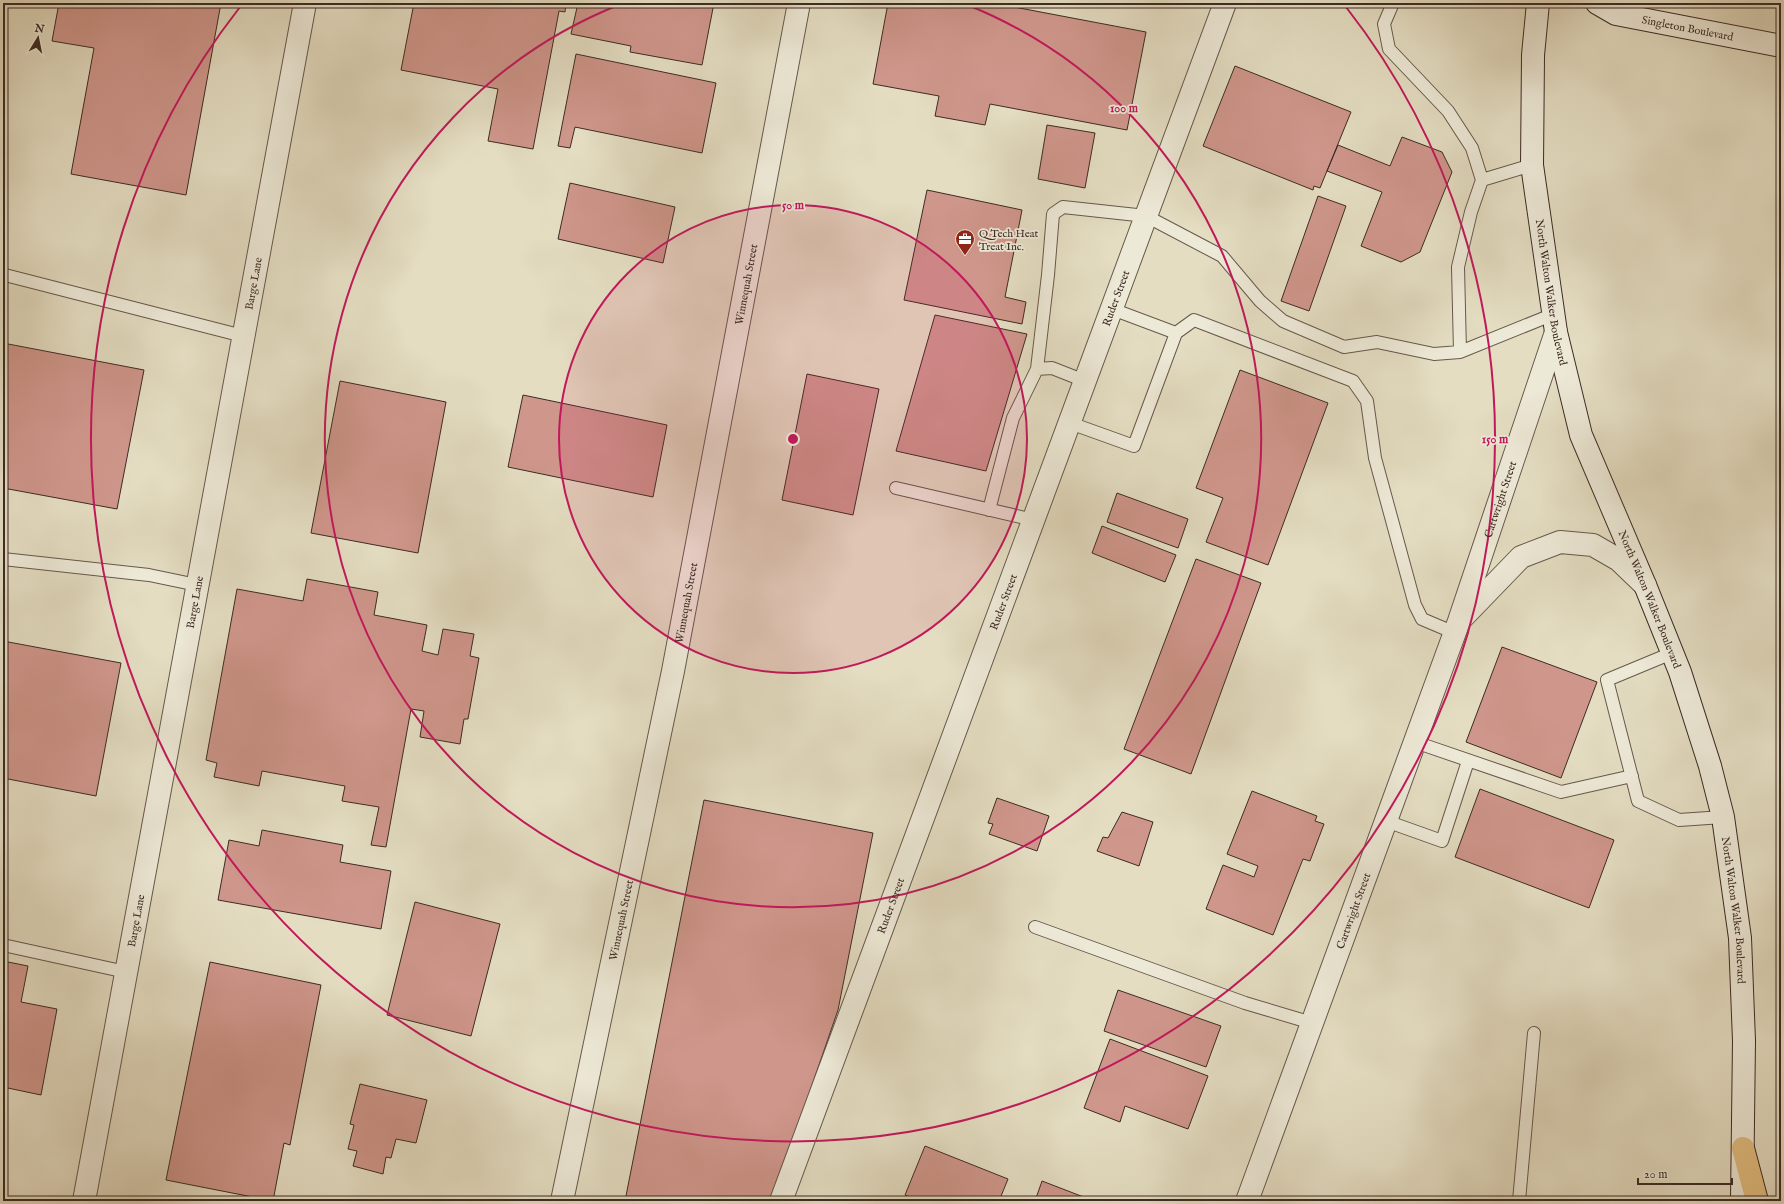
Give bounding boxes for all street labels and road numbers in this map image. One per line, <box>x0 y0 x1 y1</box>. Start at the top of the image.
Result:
street label: Singleton Boulevard <box>1641 13 1735 45</box>
street label: North Walton Walker Boulevard <box>1532 218 1570 367</box>
street label: Winnequah Street <box>732 243 761 326</box>
street label: Barge Lane <box>243 256 266 311</box>
street label: Ruder Street <box>1100 268 1133 328</box>
street label: Cartwright Street <box>1481 459 1520 540</box>
street label: North Walton Walker Boulevard <box>1614 528 1684 671</box>
street label: Winnequah Street <box>672 561 701 644</box>
street label: Ruder Street <box>987 572 1021 632</box>
street label: Barge Lane <box>184 575 207 630</box>
street label: North Walton Walker Boulevard <box>1718 836 1748 984</box>
street label: Cartwright Street <box>1334 871 1374 951</box>
street label: Ruder Street <box>875 876 908 936</box>
street label: Winnequah Street <box>607 879 637 962</box>
street label: Barge Lane <box>125 894 148 948</box>

